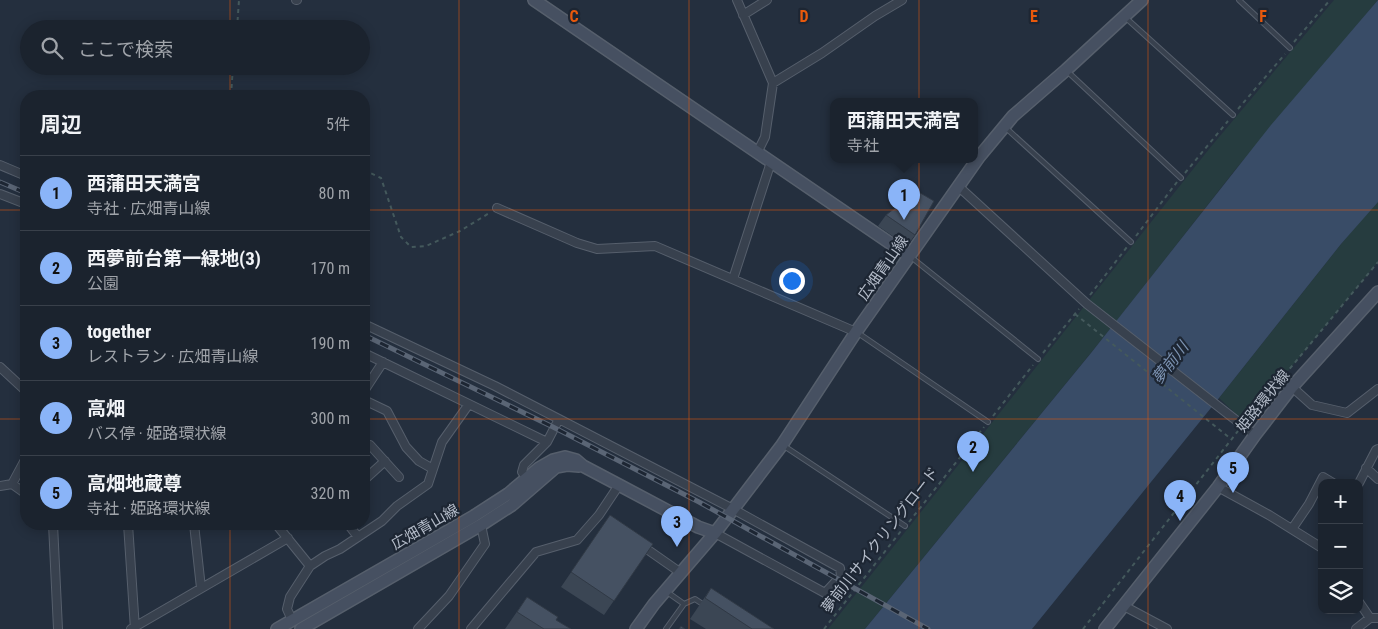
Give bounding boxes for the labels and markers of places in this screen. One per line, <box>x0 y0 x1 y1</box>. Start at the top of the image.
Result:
pin: 1 <box>888 179 920 220</box>
pin: 2 <box>957 431 989 472</box>
pin: 5 <box>1217 452 1249 493</box>
pin: 4 <box>1164 480 1196 521</box>
pin: 3 <box>661 506 693 547</box>

